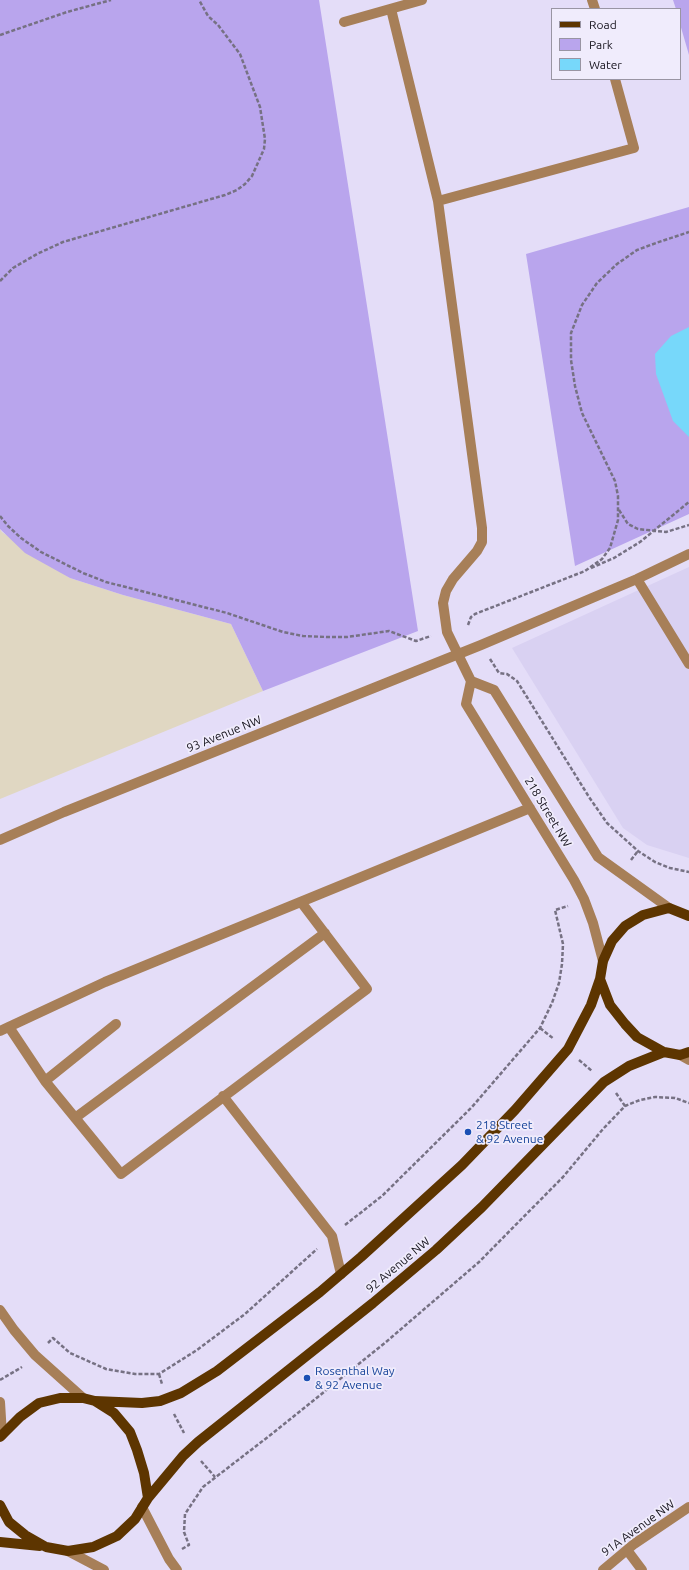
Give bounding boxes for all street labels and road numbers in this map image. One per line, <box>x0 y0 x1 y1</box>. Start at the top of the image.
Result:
street label: 93 Avenue NW <box>185 713 263 755</box>
street label: 218 Street NW <box>521 774 575 850</box>
street label: 92 Avenue NW <box>363 1234 433 1296</box>
street label: 91A Avenue NW <box>599 1497 677 1559</box>

